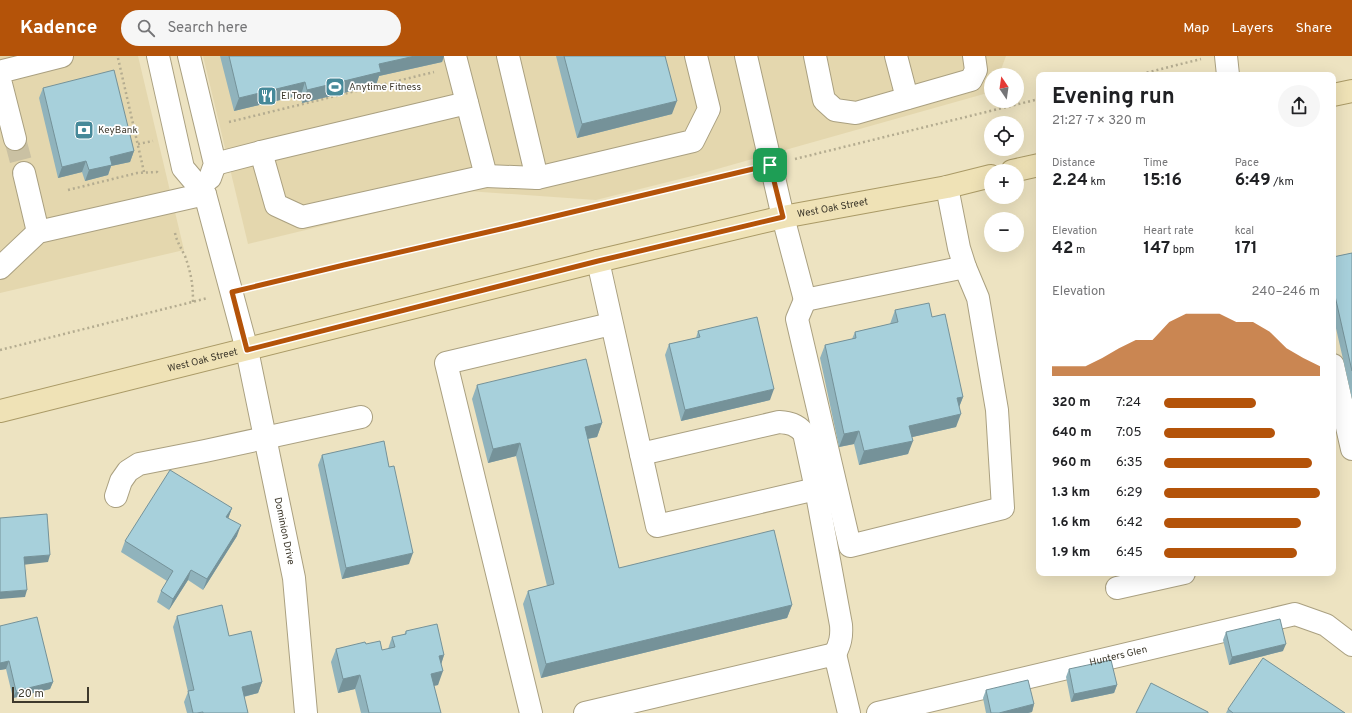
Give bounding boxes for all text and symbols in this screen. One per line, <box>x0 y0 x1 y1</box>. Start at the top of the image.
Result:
search box <box>121 10 401 46</box>
text: Kadence <box>20 16 97 40</box>
icon: search <box>135 17 157 39</box>
text: Search here <box>167 19 248 38</box>
text: Map <box>1183 20 1209 37</box>
text: Layers <box>1231 20 1273 37</box>
text: Share <box>1295 20 1332 37</box>
north arrow <box>984 68 1024 108</box>
map controls <box>984 68 1024 252</box>
sports icon: Anytime Fitness <box>324 76 346 98</box>
place label: Anytime Fitness <box>349 81 422 94</box>
text: Evening run <box>1052 84 1175 111</box>
restaurant icon: El Toro <box>256 85 278 107</box>
button: share <box>1278 85 1320 127</box>
place label: El Toro <box>281 90 312 103</box>
text: 21:27 · 7 × 320 m <box>1052 113 1146 129</box>
button: locate <box>984 116 1024 156</box>
bank icon: KeyBank <box>73 119 95 141</box>
place label: KeyBank <box>98 124 138 137</box>
pin <box>753 148 787 182</box>
icon: arrive <box>759 154 781 176</box>
text: Distance <box>1052 156 1095 170</box>
text: Time <box>1143 156 1168 170</box>
text: Pace <box>1235 156 1259 170</box>
button: + <box>984 164 1024 204</box>
text: 2.24 <box>1052 170 1088 192</box>
text: 15:16 <box>1143 170 1182 192</box>
text: 6:49 <box>1235 170 1271 192</box>
text: km <box>1088 175 1106 189</box>
text: /km <box>1271 175 1294 189</box>
street label: West Oak Street <box>796 195 869 221</box>
button: − <box>984 212 1024 252</box>
text: Elevation <box>1052 224 1097 238</box>
text: Heart rate <box>1143 224 1194 238</box>
text: kcal <box>1235 224 1254 238</box>
text: 42 <box>1052 238 1073 260</box>
text: 147 <box>1143 238 1170 260</box>
text: 171 <box>1235 238 1258 260</box>
text: m <box>1073 243 1085 257</box>
text: bpm <box>1170 243 1194 257</box>
text: Elevation <box>1052 284 1105 300</box>
text: 240–246 m <box>1251 284 1320 300</box>
street label: West Oak Street <box>166 345 239 375</box>
text: 320 m <box>1052 395 1091 411</box>
text: 7:24 <box>1116 395 1141 411</box>
text: 640 m <box>1052 425 1092 441</box>
text: 7:05 <box>1116 425 1142 441</box>
text: 960 m <box>1052 455 1091 471</box>
text: 6:35 <box>1116 455 1143 471</box>
text: 1.3 km <box>1052 485 1090 501</box>
text: 6:29 <box>1116 485 1142 501</box>
street label: Dominion Drive <box>271 496 298 566</box>
text: 1.6 km <box>1052 515 1090 531</box>
text: 6:42 <box>1116 515 1143 531</box>
text: 1.9 km <box>1052 545 1090 561</box>
text: 6:45 <box>1116 545 1143 561</box>
street label: Hunters Glen <box>1088 643 1148 669</box>
scale bar <box>12 685 89 704</box>
text: 20 m <box>18 687 44 701</box>

